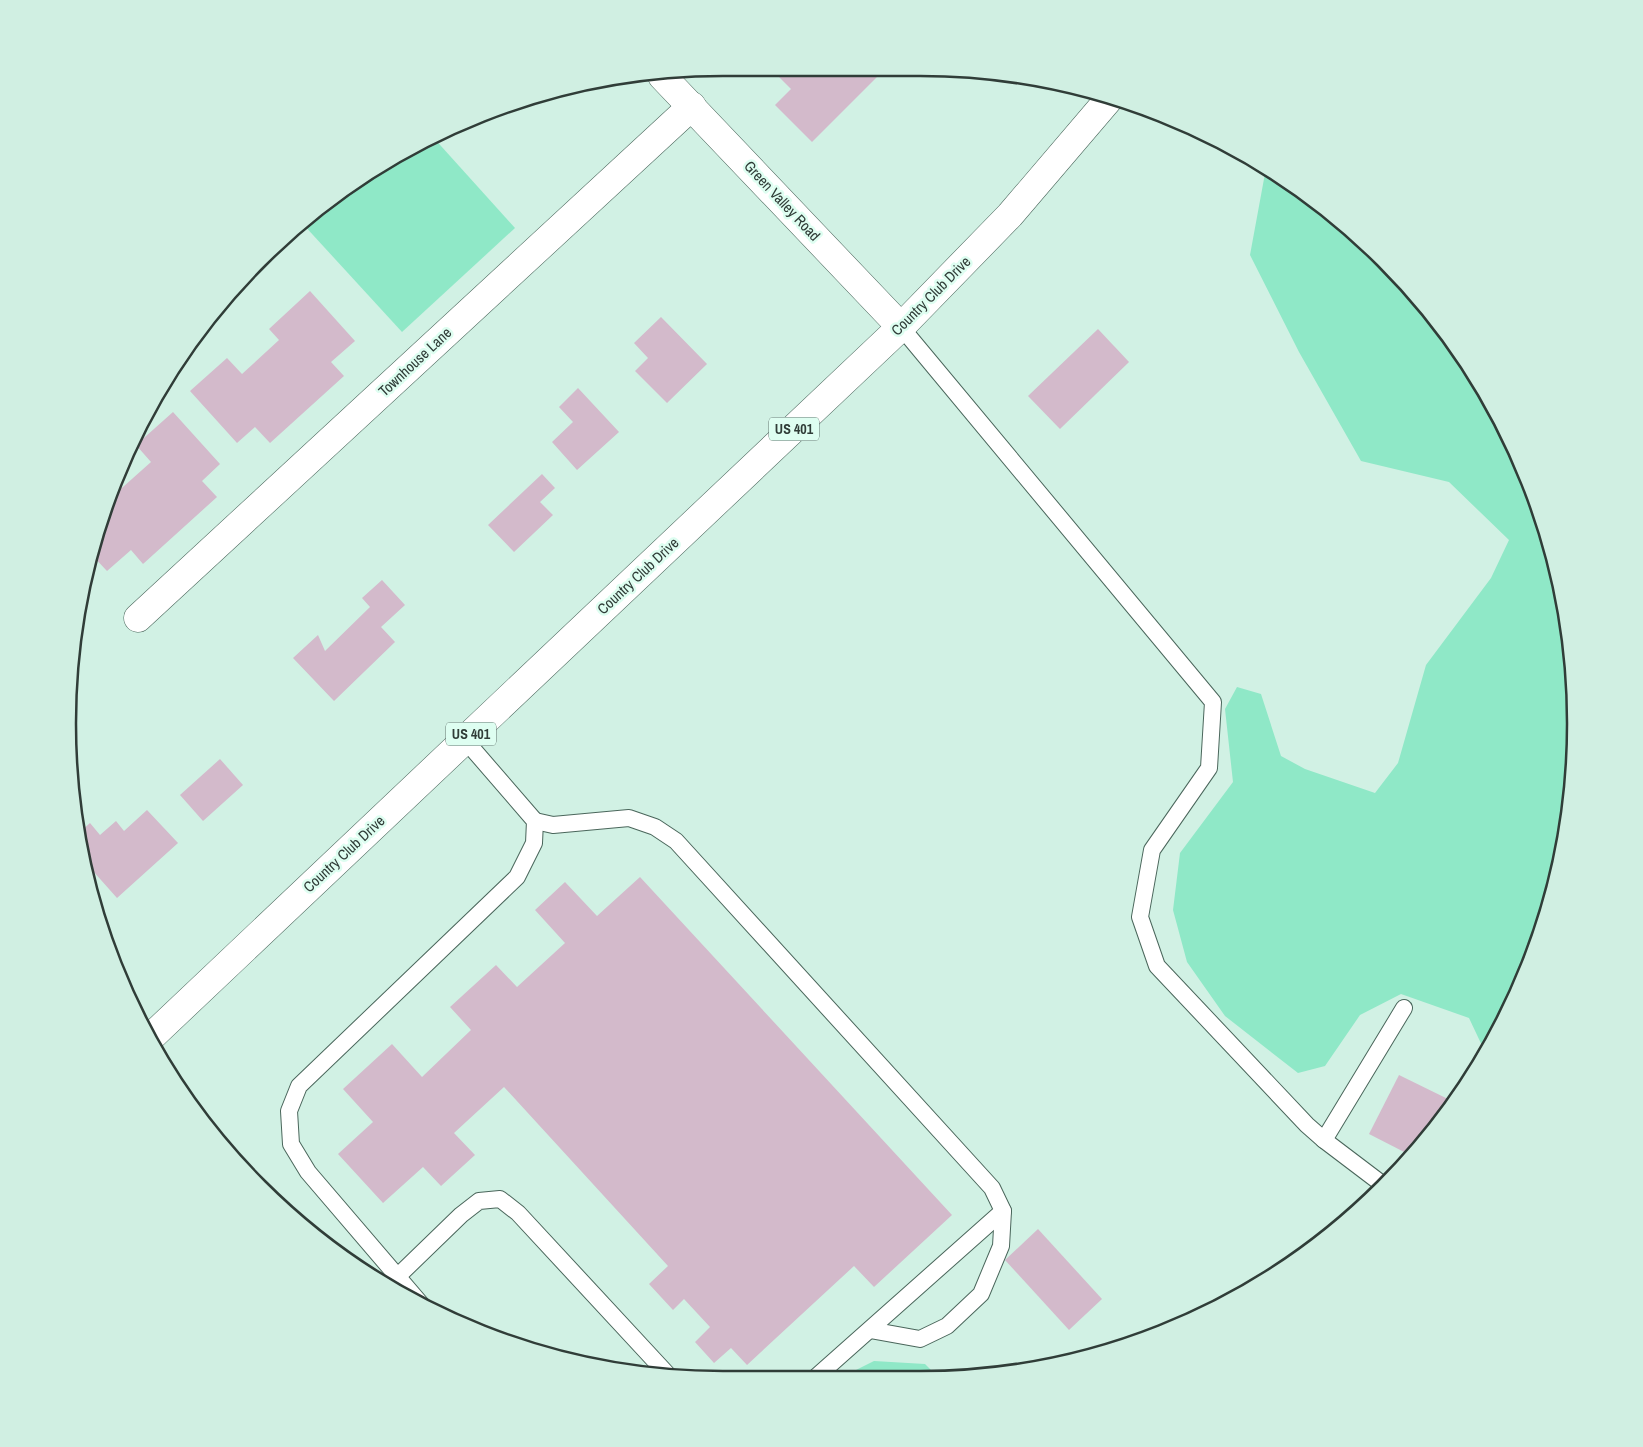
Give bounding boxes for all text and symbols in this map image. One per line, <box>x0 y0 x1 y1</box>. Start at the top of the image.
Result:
street label: Green Valley Road <box>740 156 825 245</box>
street label: Country Club Drive <box>886 251 975 340</box>
street label: Townhouse Lane <box>373 322 456 401</box>
road number: US 401 <box>769 418 819 440</box>
street label: Country Club Drive <box>592 532 683 619</box>
road number: US 401 <box>446 722 496 746</box>
street label: Country Club Drive <box>298 810 389 897</box>

